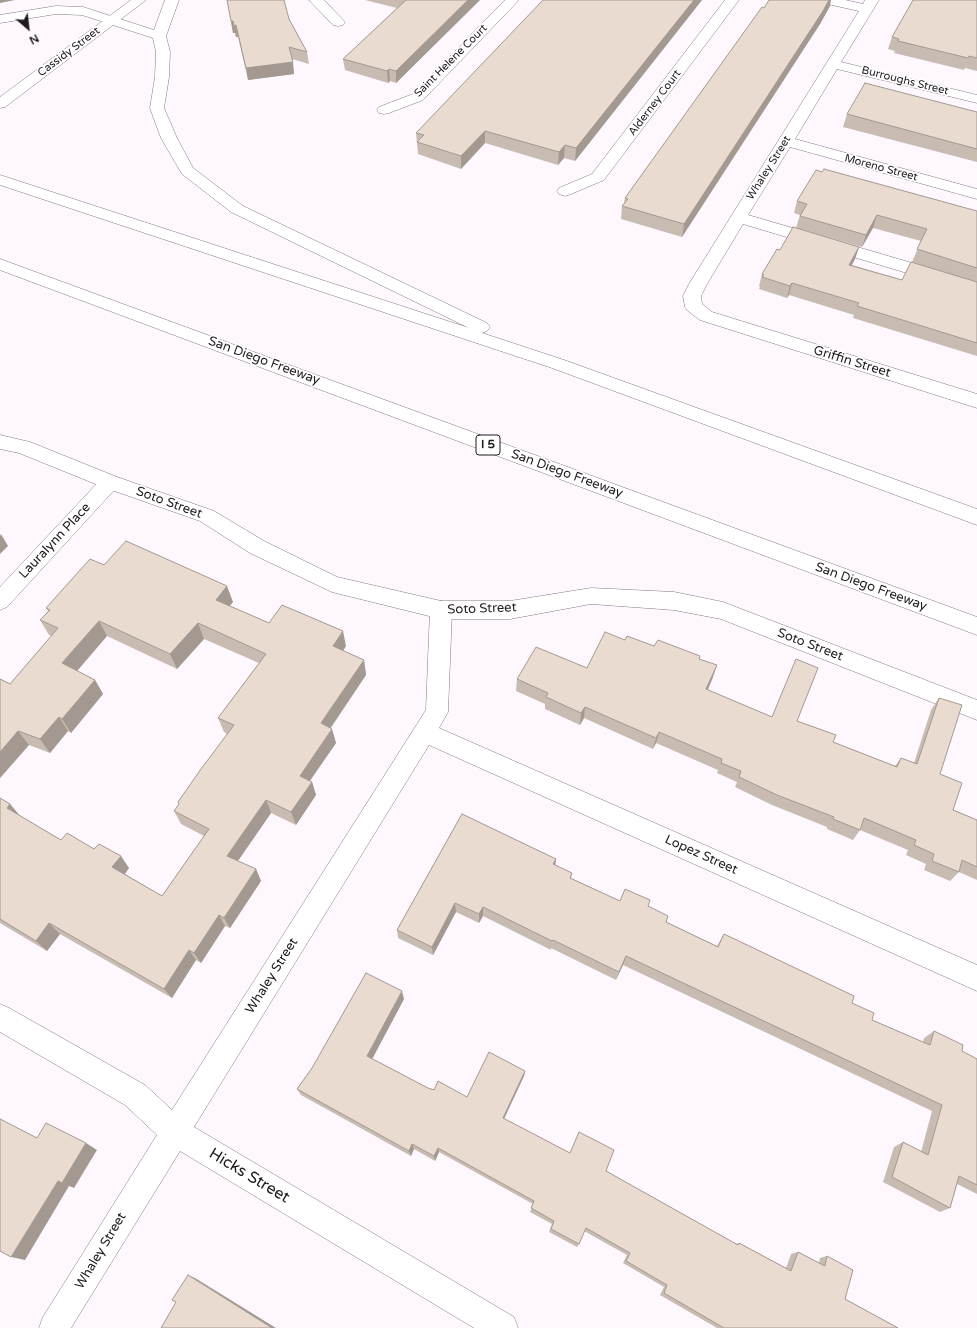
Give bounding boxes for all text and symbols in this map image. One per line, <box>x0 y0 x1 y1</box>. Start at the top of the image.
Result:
north arrow <box>8 8 48 48</box>
street label: Saint Helene Court <box>412 22 490 100</box>
street label: Cassidy Street <box>35 24 103 80</box>
text: N <box>27 31 41 47</box>
street label: Burroughs Street <box>860 64 950 98</box>
street label: Alderney Court <box>626 67 684 139</box>
street label: Whaley Street <box>744 133 794 203</box>
street label: Moreno Street <box>843 152 919 184</box>
street label: San Diego Freeway <box>206 334 322 388</box>
street label: Griffin Street <box>812 343 892 381</box>
road number: I 5 <box>476 435 500 455</box>
street label: San Diego Freeway <box>509 447 625 501</box>
street label: Soto Street <box>134 484 204 522</box>
street label: Lauralynn Place <box>16 500 94 582</box>
street label: San Diego Freeway <box>813 560 929 614</box>
street label: Soto Street <box>447 600 517 618</box>
street label: Soto Street <box>775 625 845 665</box>
street label: Lopez Street <box>662 832 740 878</box>
street label: Whaley Street <box>242 935 302 1017</box>
street label: Hicks Street <box>205 1144 293 1208</box>
street label: Whaley Street <box>72 1210 130 1292</box>

